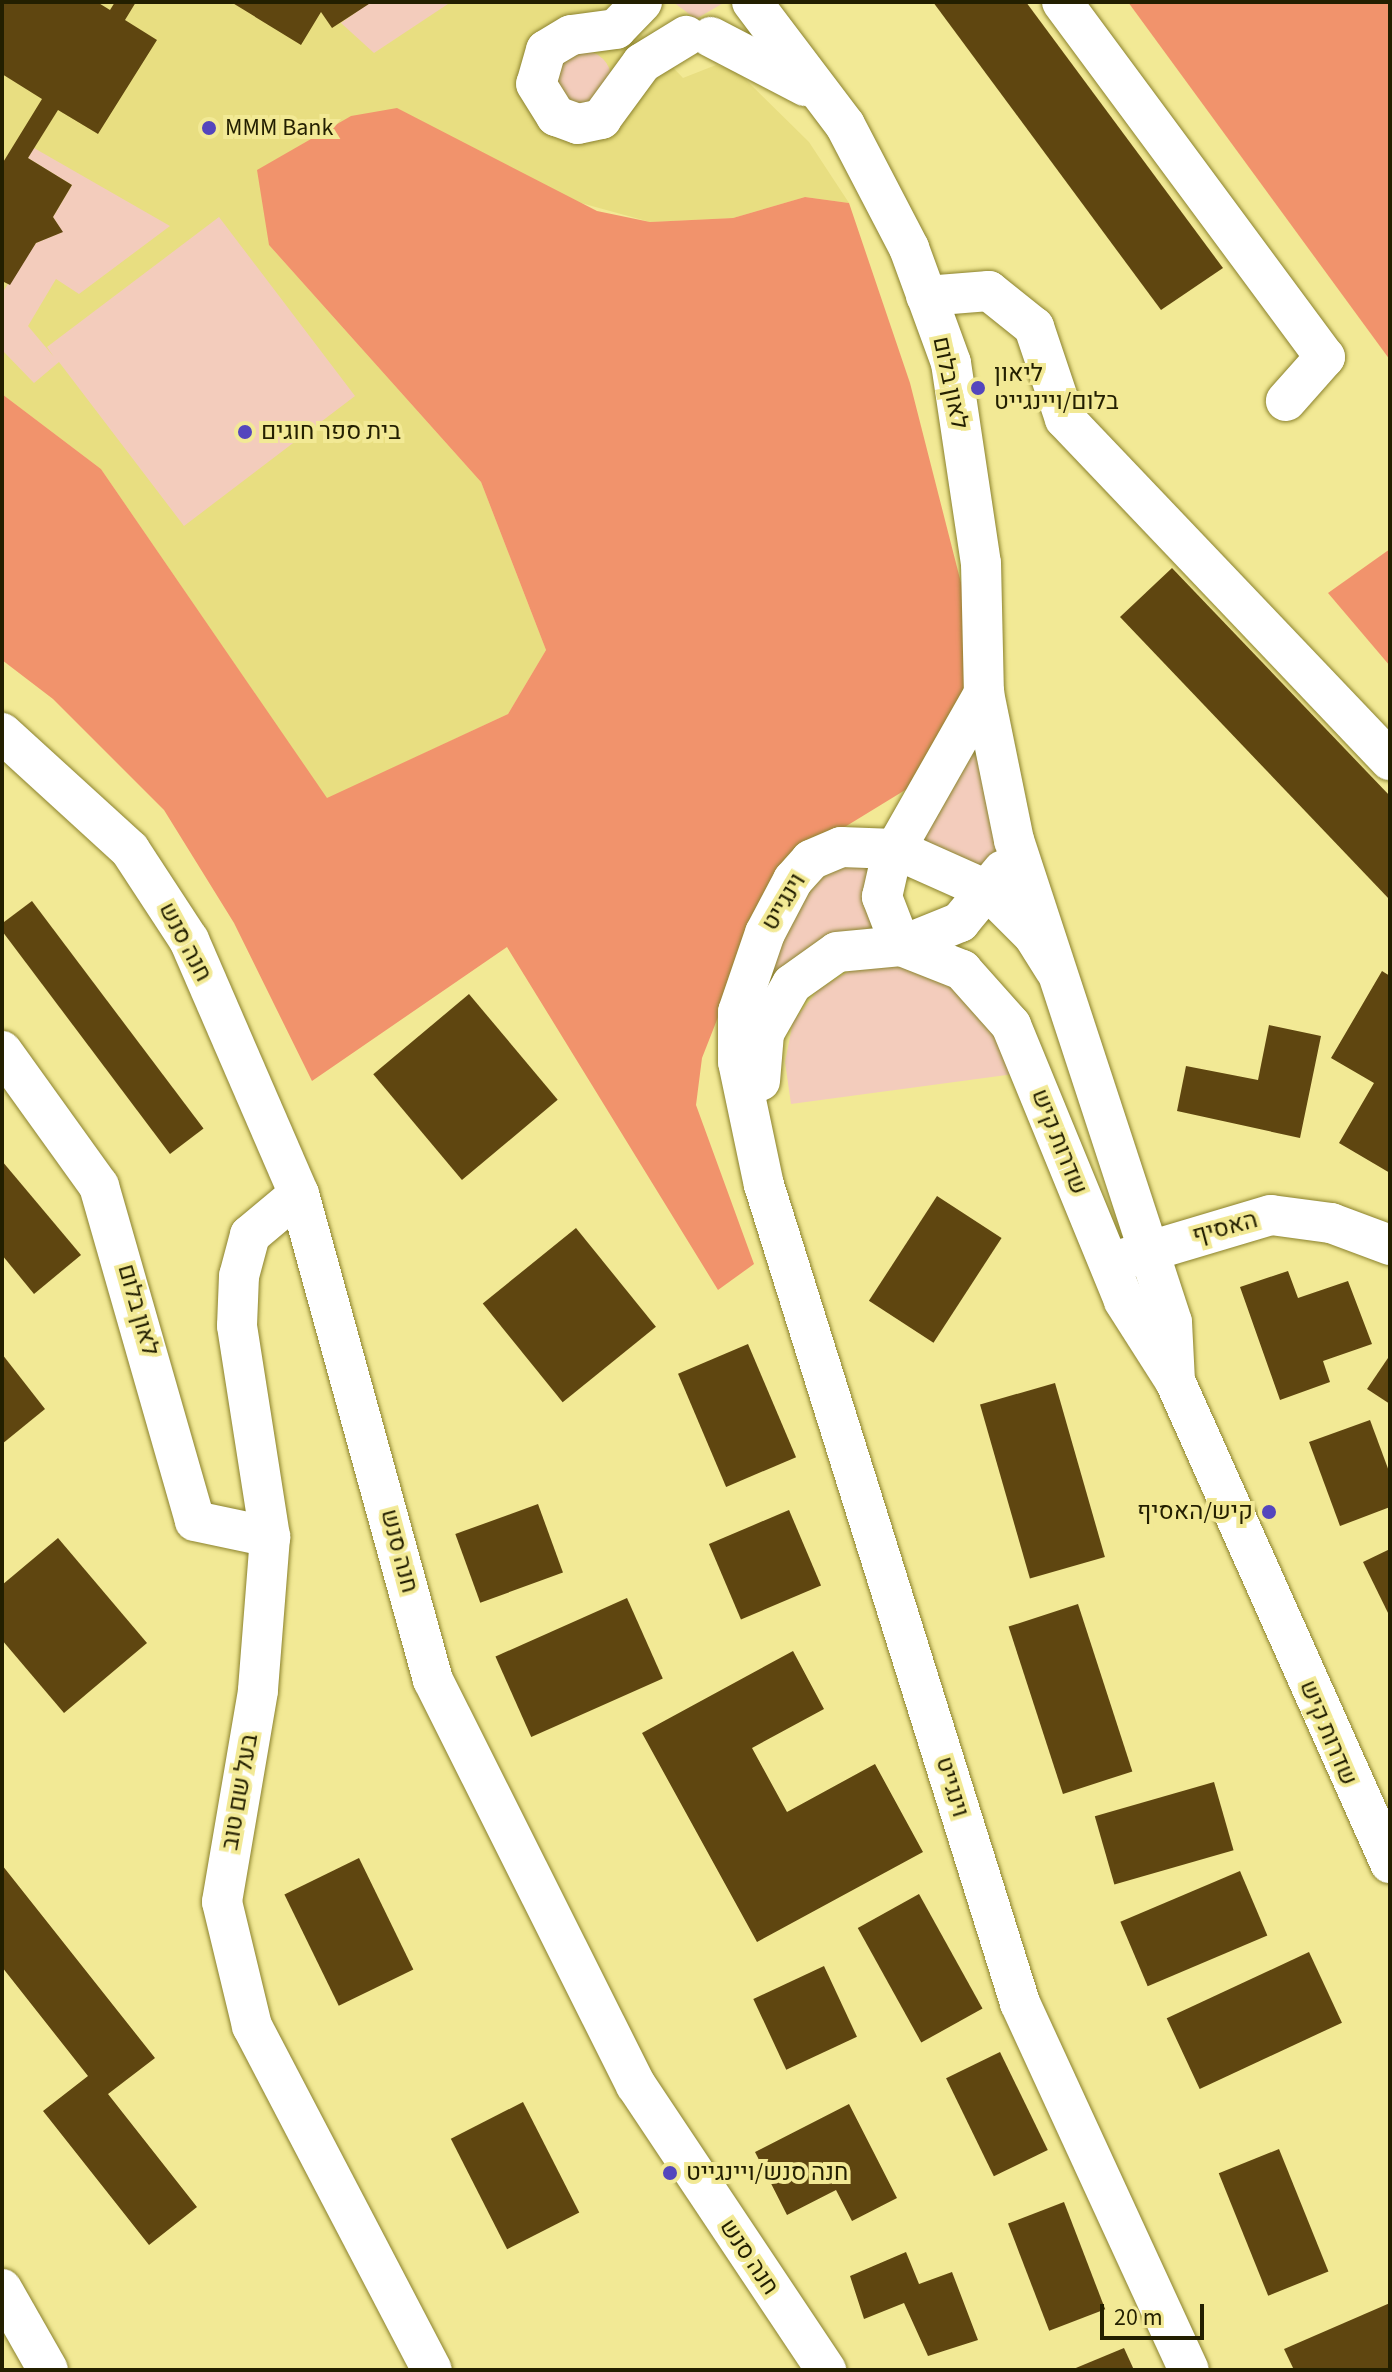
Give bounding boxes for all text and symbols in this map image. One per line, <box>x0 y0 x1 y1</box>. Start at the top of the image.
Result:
place label: MMM Bank <box>225 114 333 142</box>
marker: MMM Bank <box>200 119 218 137</box>
street label: לאון בלום <box>926 334 974 432</box>
place label: ליאון בלום/ויינגייט <box>994 360 1119 416</box>
marker: ליאון בלום/ויינגייט <box>969 379 987 397</box>
place label: בית ספר חוגים <box>261 418 401 446</box>
marker: בית ספר חוגים <box>236 423 254 441</box>
street label: וינגייט <box>756 868 812 936</box>
street label: חנה סנש <box>152 898 218 986</box>
street label: שדרות קיש <box>1025 1085 1093 1199</box>
street label: האסיף <box>1189 1206 1261 1250</box>
street label: לאון בלום <box>111 1261 165 1359</box>
place label: קיש/האסיף <box>1137 1498 1253 1526</box>
marker: קיש/האסיף <box>1260 1503 1278 1521</box>
street label: חנה סנש <box>374 1506 424 1596</box>
street label: שדרות קיש <box>1293 1676 1363 1790</box>
street label: בעל שם טוב <box>216 1732 264 1852</box>
street label: וינגייט <box>929 1753 975 1821</box>
place label: חנה סנש/ויינגייט <box>686 2159 848 2187</box>
marker: חנה סנש/ויינגייט <box>661 2164 679 2182</box>
street label: חנה סנש <box>713 2214 785 2300</box>
scale bar <box>1104 2288 1208 2338</box>
text: 20 m <box>1114 2300 1163 2335</box>

